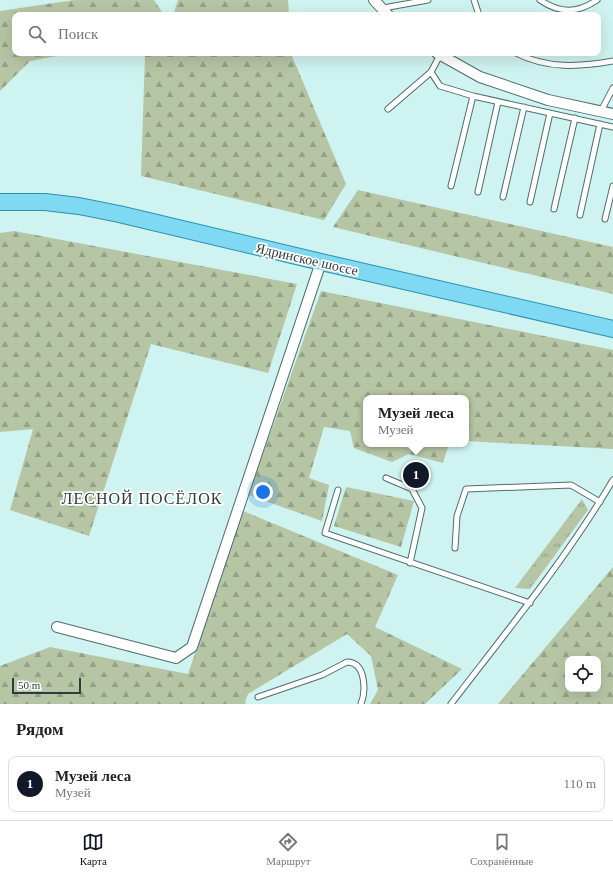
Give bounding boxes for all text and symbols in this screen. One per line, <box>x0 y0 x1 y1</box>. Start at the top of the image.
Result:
search box <box>12 12 601 56</box>
icon: search <box>26 23 48 45</box>
text: Поиск <box>58 26 98 42</box>
street label: Ядринское шоссе <box>254 240 360 279</box>
popup <box>363 395 469 447</box>
text: Музей леса <box>378 405 454 421</box>
text: Музей <box>378 422 414 437</box>
pin: 1 <box>403 460 429 490</box>
your location <box>253 482 273 502</box>
district label: ЛЕСНОЙ ПОСЁЛОК <box>62 489 222 507</box>
map controls <box>565 656 601 692</box>
button: locate <box>565 656 601 692</box>
scale bar <box>12 676 81 695</box>
text: 50 m <box>18 679 40 691</box>
text: Рядом <box>16 720 64 739</box>
text: Музей леса <box>55 768 131 784</box>
text: 1 <box>27 776 33 791</box>
text: 110 m <box>564 776 596 791</box>
text: Музей <box>55 785 91 800</box>
tab: Карта <box>80 831 107 867</box>
tab: Маршрут <box>266 831 311 867</box>
tab: Сохранённые <box>470 831 533 867</box>

